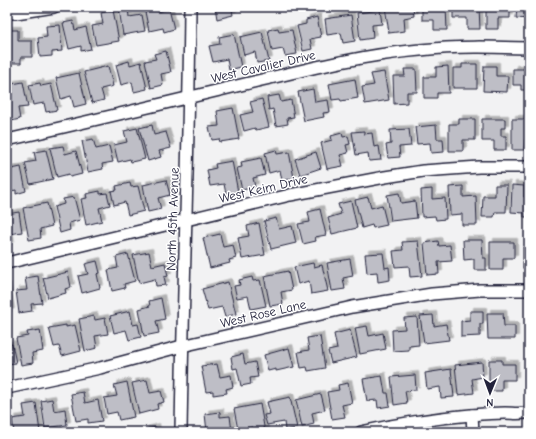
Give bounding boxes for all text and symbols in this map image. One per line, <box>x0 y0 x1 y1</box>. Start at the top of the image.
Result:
street label: West Cavalier Drive <box>209 47 317 86</box>
street label: North 45th Avenue <box>163 167 182 271</box>
street label: West Keim Drive <box>217 171 309 206</box>
street label: West Rose Lane <box>219 296 308 331</box>
north arrow <box>470 373 510 413</box>
text: N <box>486 396 494 409</box>

